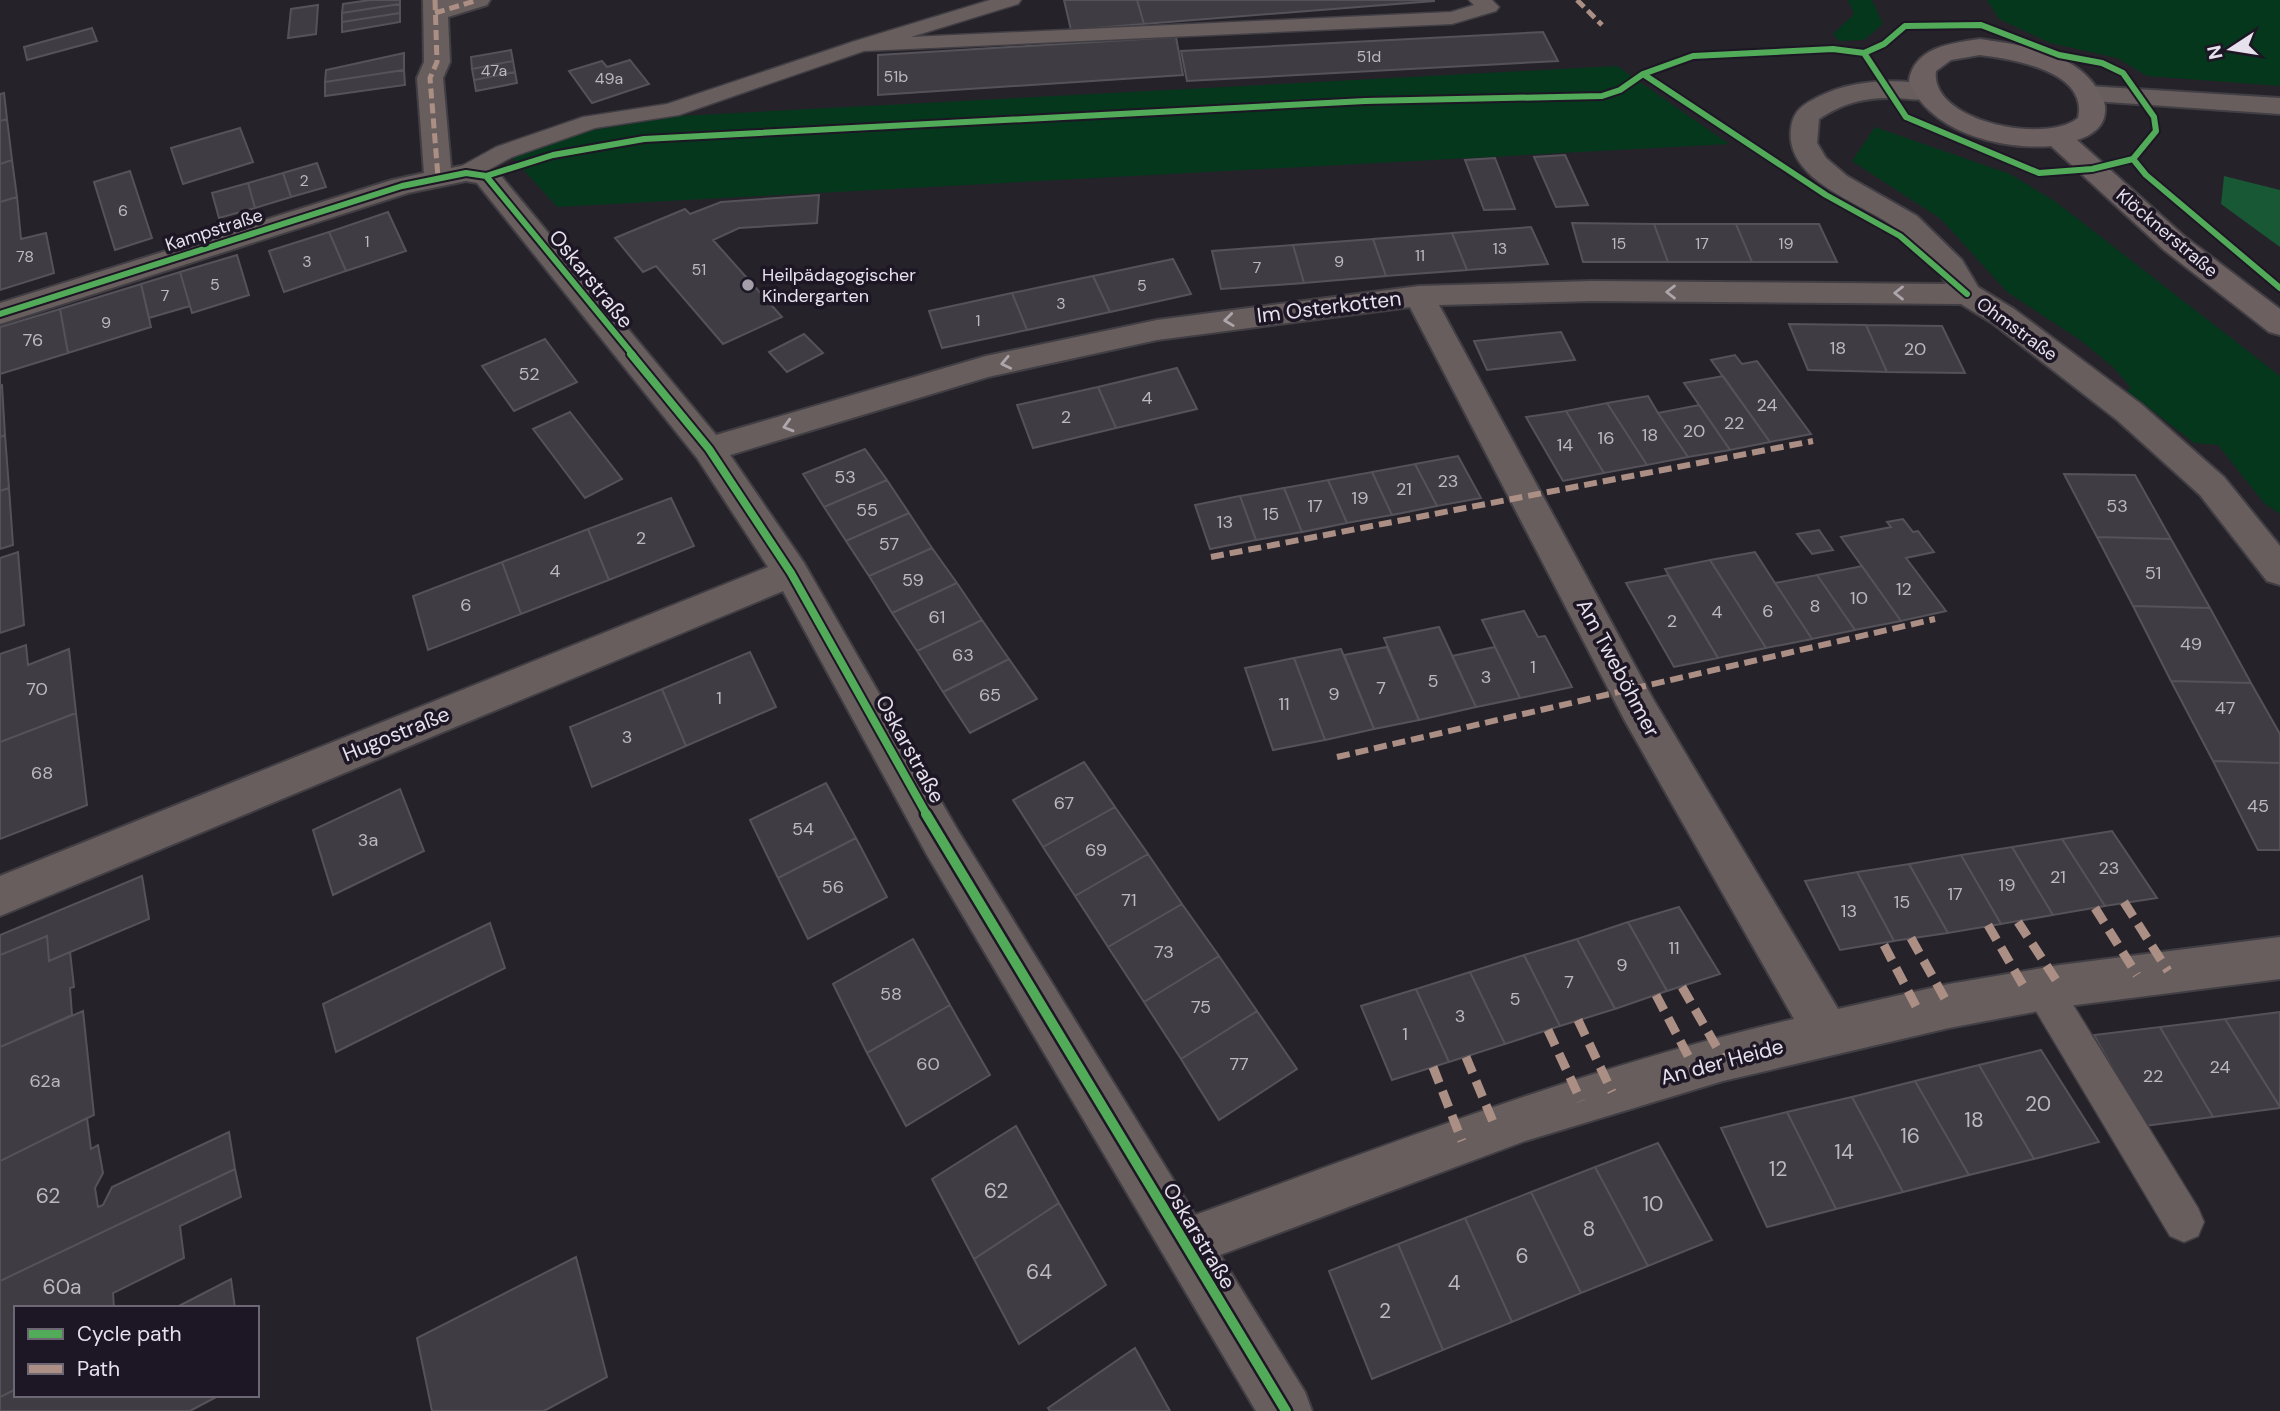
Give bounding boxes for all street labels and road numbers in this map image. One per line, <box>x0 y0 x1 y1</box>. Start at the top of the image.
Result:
street label: Klöcknerstraße <box>2111 183 2223 283</box>
street label: Kampstraße <box>162 203 266 257</box>
street label: Oskarstraße <box>543 224 640 334</box>
street label: Im Osterkotten <box>1255 284 1403 330</box>
street label: Ohmstraße <box>1972 292 2062 366</box>
street label: Am Tweböhmer <box>1570 594 1666 742</box>
street label: Oskarstraße <box>869 690 951 808</box>
street label: Hugostraße <box>338 700 454 768</box>
street label: An der Heide <box>1657 1032 1787 1092</box>
street label: Oskarstraße <box>1156 1178 1242 1294</box>

